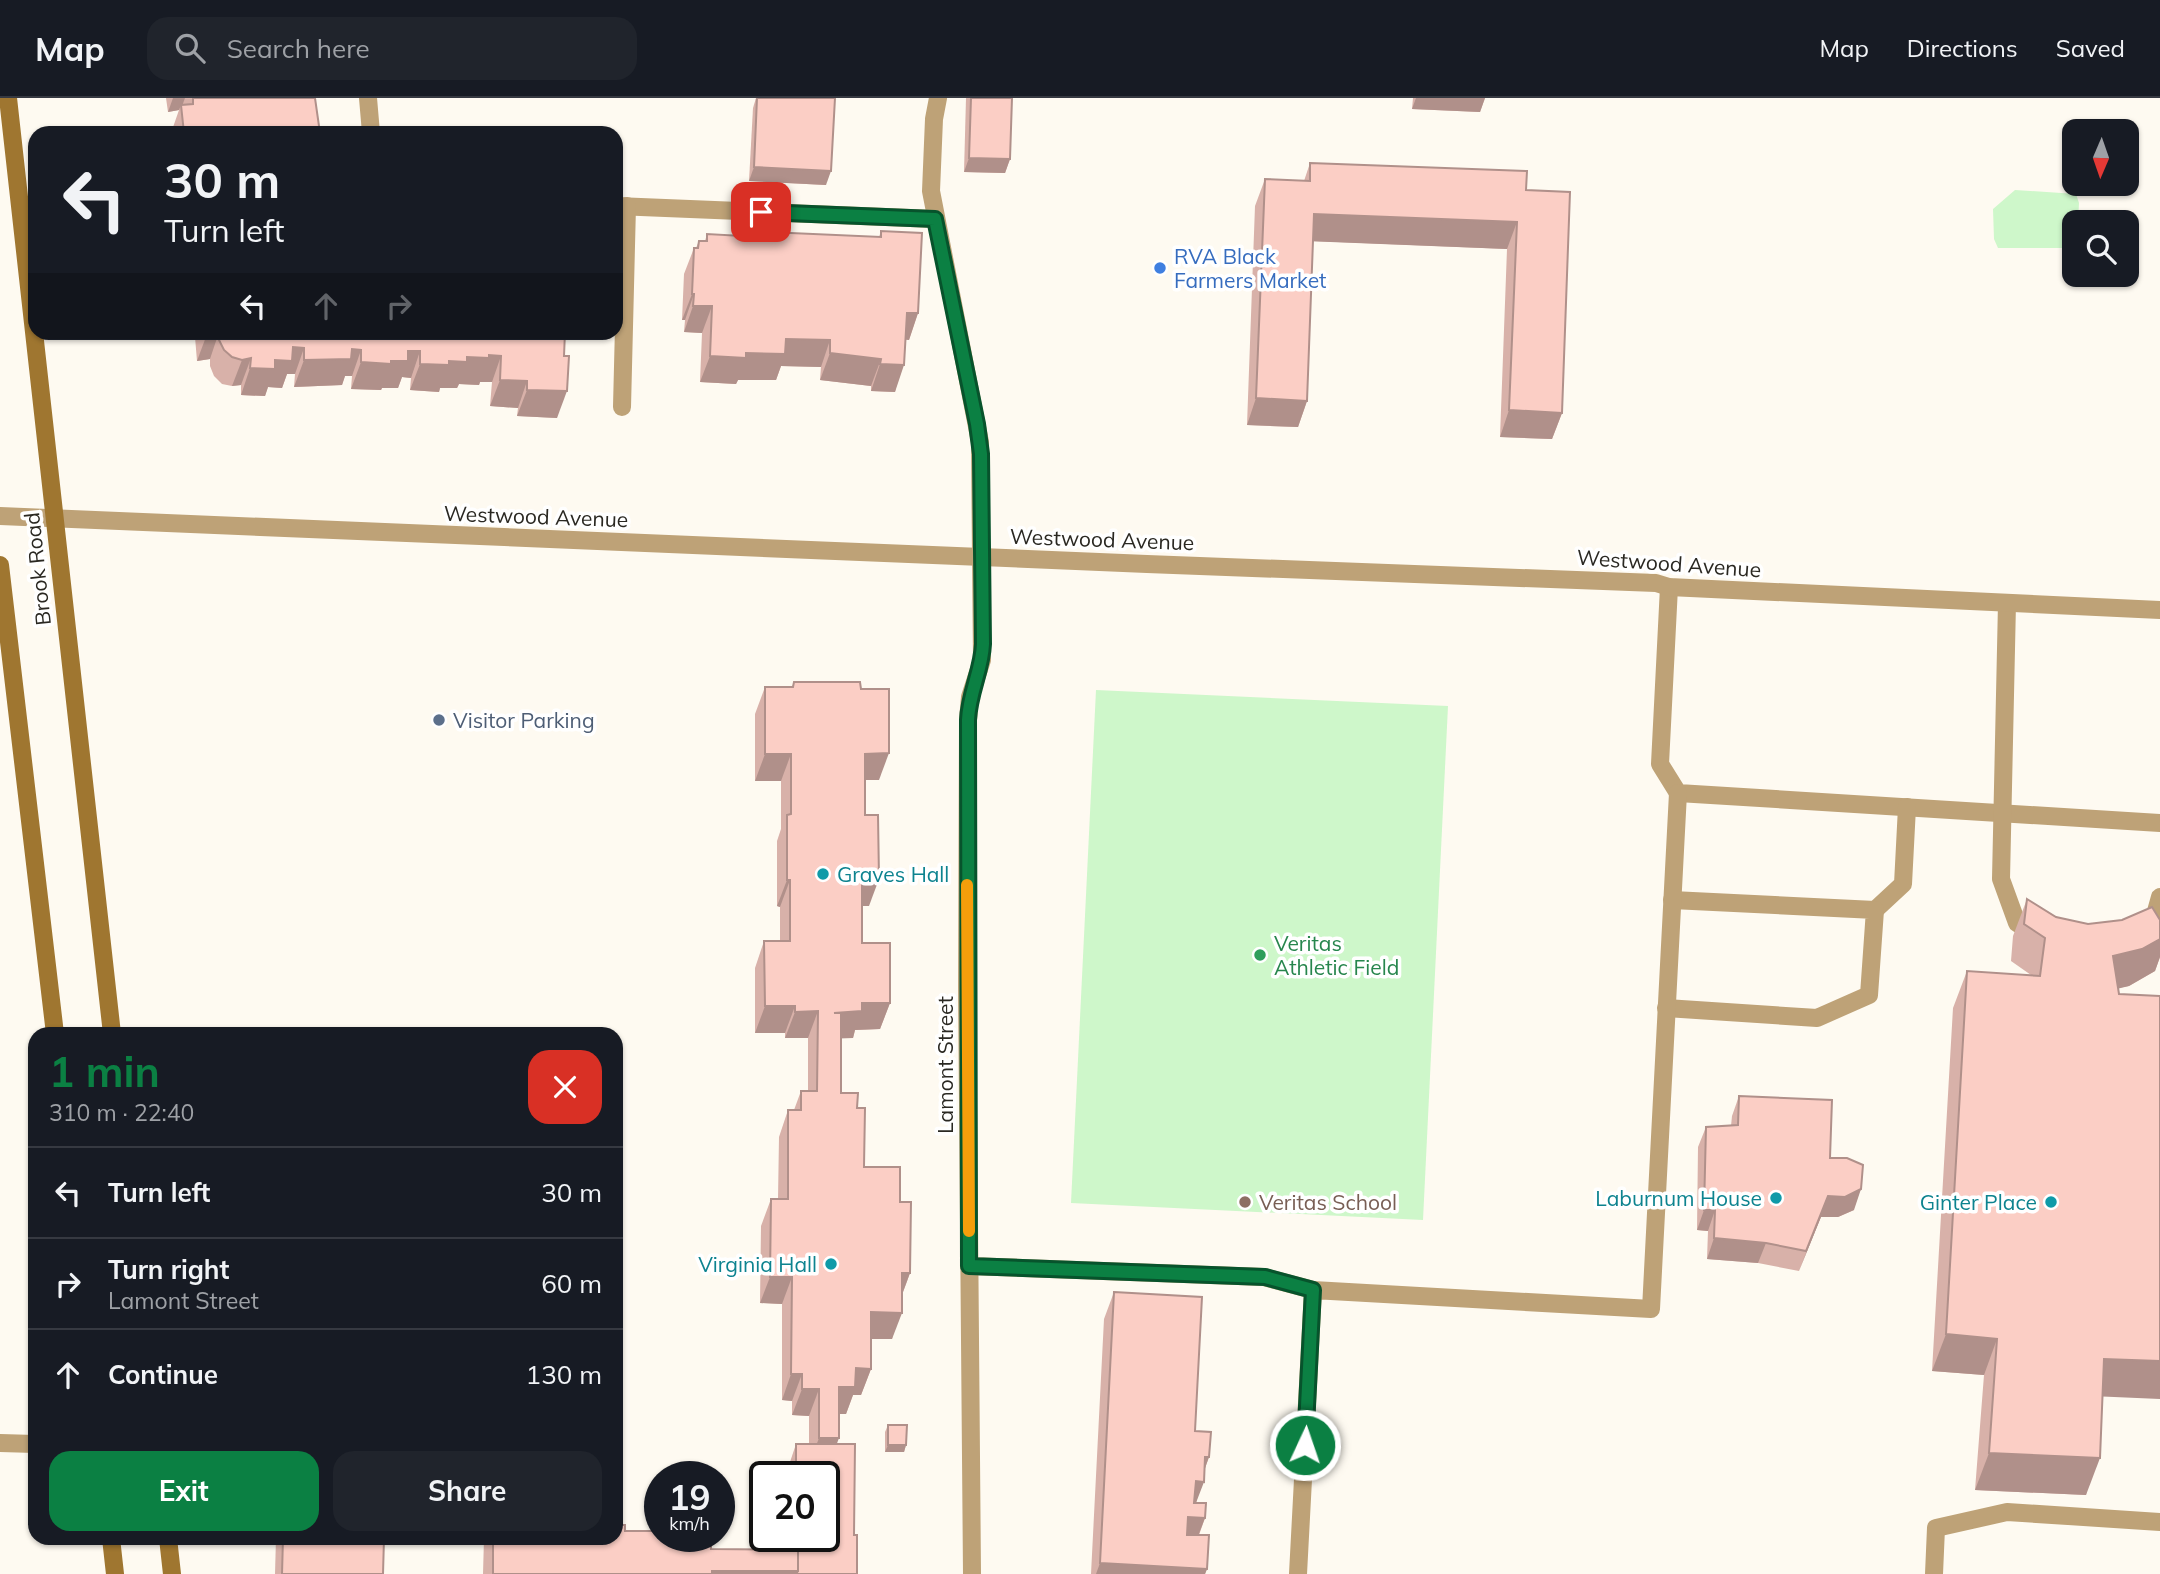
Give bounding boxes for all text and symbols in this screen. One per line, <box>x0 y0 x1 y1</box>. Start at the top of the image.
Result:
search box <box>147 17 637 80</box>
text: Map <box>35 28 105 69</box>
icon: search <box>171 29 209 67</box>
text: Search here <box>227 32 370 65</box>
text: Map <box>1819 33 1869 63</box>
text: Directions <box>1907 33 2018 63</box>
text: Saved <box>2056 33 2125 63</box>
north arrow <box>2062 119 2138 196</box>
map controls <box>2062 119 2139 287</box>
text: 30 m <box>164 149 280 210</box>
icon: left <box>49 154 140 245</box>
pin <box>731 182 791 242</box>
icon: arrive <box>742 193 780 231</box>
text: Turn left <box>164 210 284 250</box>
button: search <box>2062 210 2139 287</box>
place label: RVA Black Farmers Market <box>1174 243 1326 293</box>
marker: RVA Black Farmers Market <box>1152 260 1168 276</box>
icon: left <box>234 287 272 325</box>
icon: ahead <box>307 287 345 325</box>
icon: right <box>380 287 418 325</box>
street label: Westwood Avenue <box>443 500 629 532</box>
street label: Brook Road <box>18 511 56 627</box>
street label: Westwood Avenue <box>1009 523 1195 555</box>
street label: Westwood Avenue <box>1576 544 1762 582</box>
place label: Visitor Parking <box>453 707 595 733</box>
marker: Visitor Parking <box>431 712 447 728</box>
place label: Graves Hall <box>837 861 949 887</box>
marker: Graves Hall <box>815 866 831 882</box>
place label: Veritas Athletic Field <box>1274 930 1399 980</box>
marker: Veritas Athletic Field <box>1252 947 1268 963</box>
street label: Lamont Street <box>932 996 958 1134</box>
text: 1 min <box>49 1045 160 1098</box>
button: close <box>528 1050 602 1124</box>
text: 310 m · 22:40 <box>49 1098 194 1127</box>
icon: left <box>49 1174 87 1212</box>
text: Turn left <box>108 1176 210 1209</box>
text: 30 m <box>541 1176 602 1209</box>
place label: Laburnum House <box>1595 1185 1762 1211</box>
place label: Veritas School <box>1259 1189 1397 1215</box>
place label: Ginter Place <box>1920 1189 2037 1215</box>
marker: Laburnum House <box>1768 1190 1784 1206</box>
marker: Veritas School <box>1237 1194 1253 1210</box>
marker: Ginter Place <box>2043 1194 2059 1210</box>
place label: Virginia Hall <box>698 1251 817 1277</box>
text: Turn right <box>108 1253 229 1286</box>
marker: Virginia Hall <box>823 1256 839 1272</box>
icon: right <box>49 1265 87 1303</box>
text: 60 m <box>541 1267 602 1300</box>
text: Lamont Street <box>108 1286 259 1315</box>
icon: ahead <box>49 1356 87 1394</box>
text: Continue <box>108 1358 218 1391</box>
text: 130 m <box>526 1358 602 1391</box>
position arrow <box>1268 1408 1342 1482</box>
button: Exit <box>49 1451 319 1531</box>
button: Share <box>333 1451 602 1531</box>
speed limit sign: 20 <box>749 1461 840 1552</box>
text: 19 <box>668 1475 711 1519</box>
text: km/h <box>669 1512 710 1535</box>

